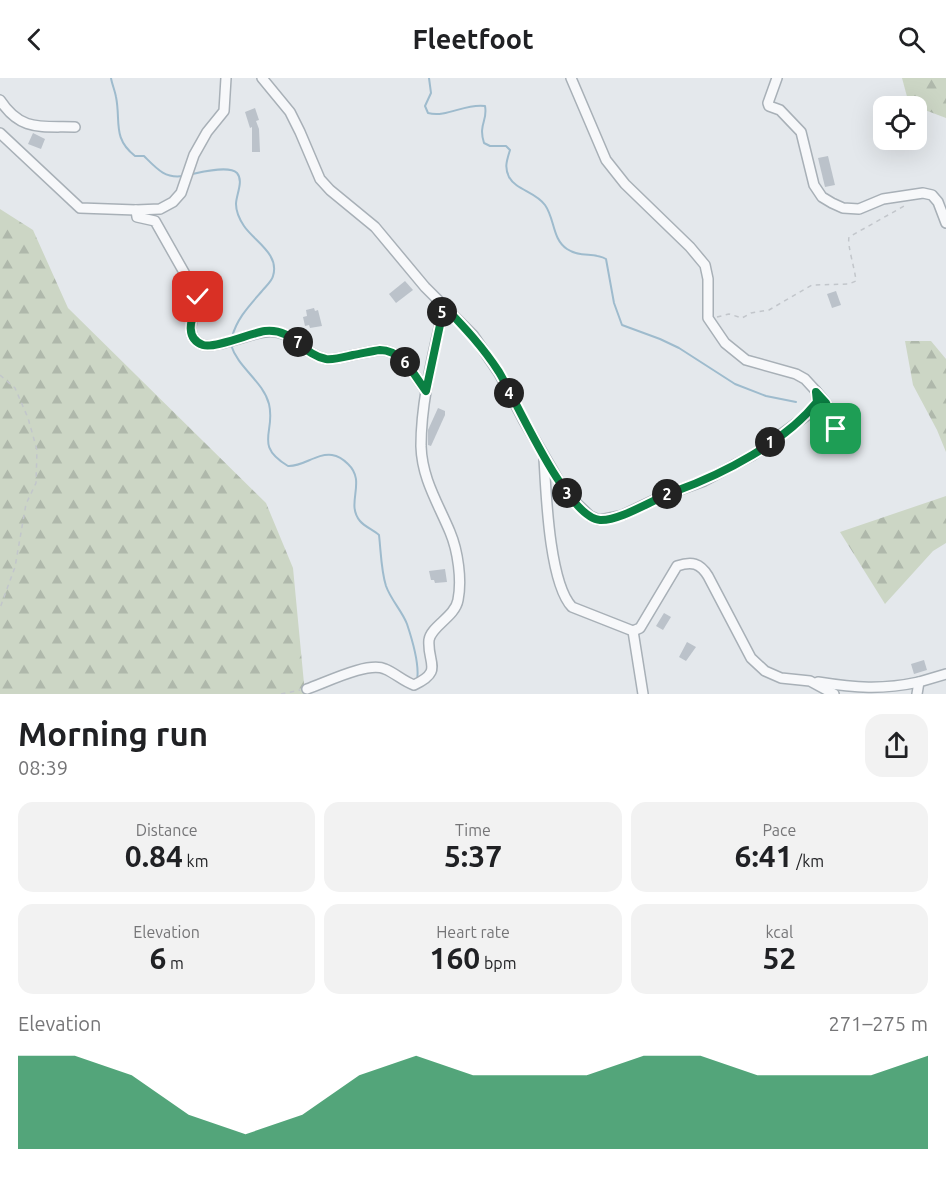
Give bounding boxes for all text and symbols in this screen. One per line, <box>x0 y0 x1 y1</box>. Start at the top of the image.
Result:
icon: back <box>18 23 51 56</box>
icon: search <box>895 23 928 56</box>
text: Fleetfoot <box>412 24 534 54</box>
map controls <box>873 96 927 150</box>
button: locate <box>873 96 927 150</box>
pin <box>172 271 223 322</box>
icon: check <box>181 280 214 313</box>
pin: 5 <box>427 297 457 327</box>
text: 5 <box>437 303 447 321</box>
pin: 7 <box>283 327 313 357</box>
text: 7 <box>293 333 303 351</box>
pin: 6 <box>390 347 420 377</box>
text: 6 <box>400 353 410 371</box>
pin: 4 <box>494 378 524 408</box>
text: 4 <box>504 384 514 402</box>
pin <box>810 403 861 454</box>
icon: arrive <box>819 412 852 445</box>
pin: 1 <box>755 427 785 457</box>
text: 1 <box>765 433 775 451</box>
pin: 3 <box>552 478 582 508</box>
pin: 2 <box>652 479 682 509</box>
text: 3 <box>562 484 572 502</box>
text: 2 <box>662 485 672 503</box>
button: share <box>865 714 928 777</box>
text: Morning run <box>18 715 208 752</box>
text: 08:39 <box>18 756 68 779</box>
text: Distance <box>136 821 198 839</box>
text: Time <box>455 821 491 839</box>
text: Pace <box>762 821 796 839</box>
text: 0.84 <box>125 839 183 873</box>
text: 5:37 <box>444 839 502 873</box>
text: 6:41 <box>735 839 793 873</box>
text: km <box>183 852 209 870</box>
text: /km <box>793 852 824 870</box>
text: Elevation <box>133 923 200 941</box>
text: Heart rate <box>436 923 510 941</box>
text: kcal <box>766 923 793 941</box>
text: 6 <box>149 941 166 975</box>
text: 160 <box>430 941 480 975</box>
text: 52 <box>762 941 796 975</box>
text: m <box>166 954 184 972</box>
text: bpm <box>480 954 516 972</box>
text: Elevation <box>18 1012 101 1035</box>
text: 271–275 m <box>829 1012 928 1035</box>

